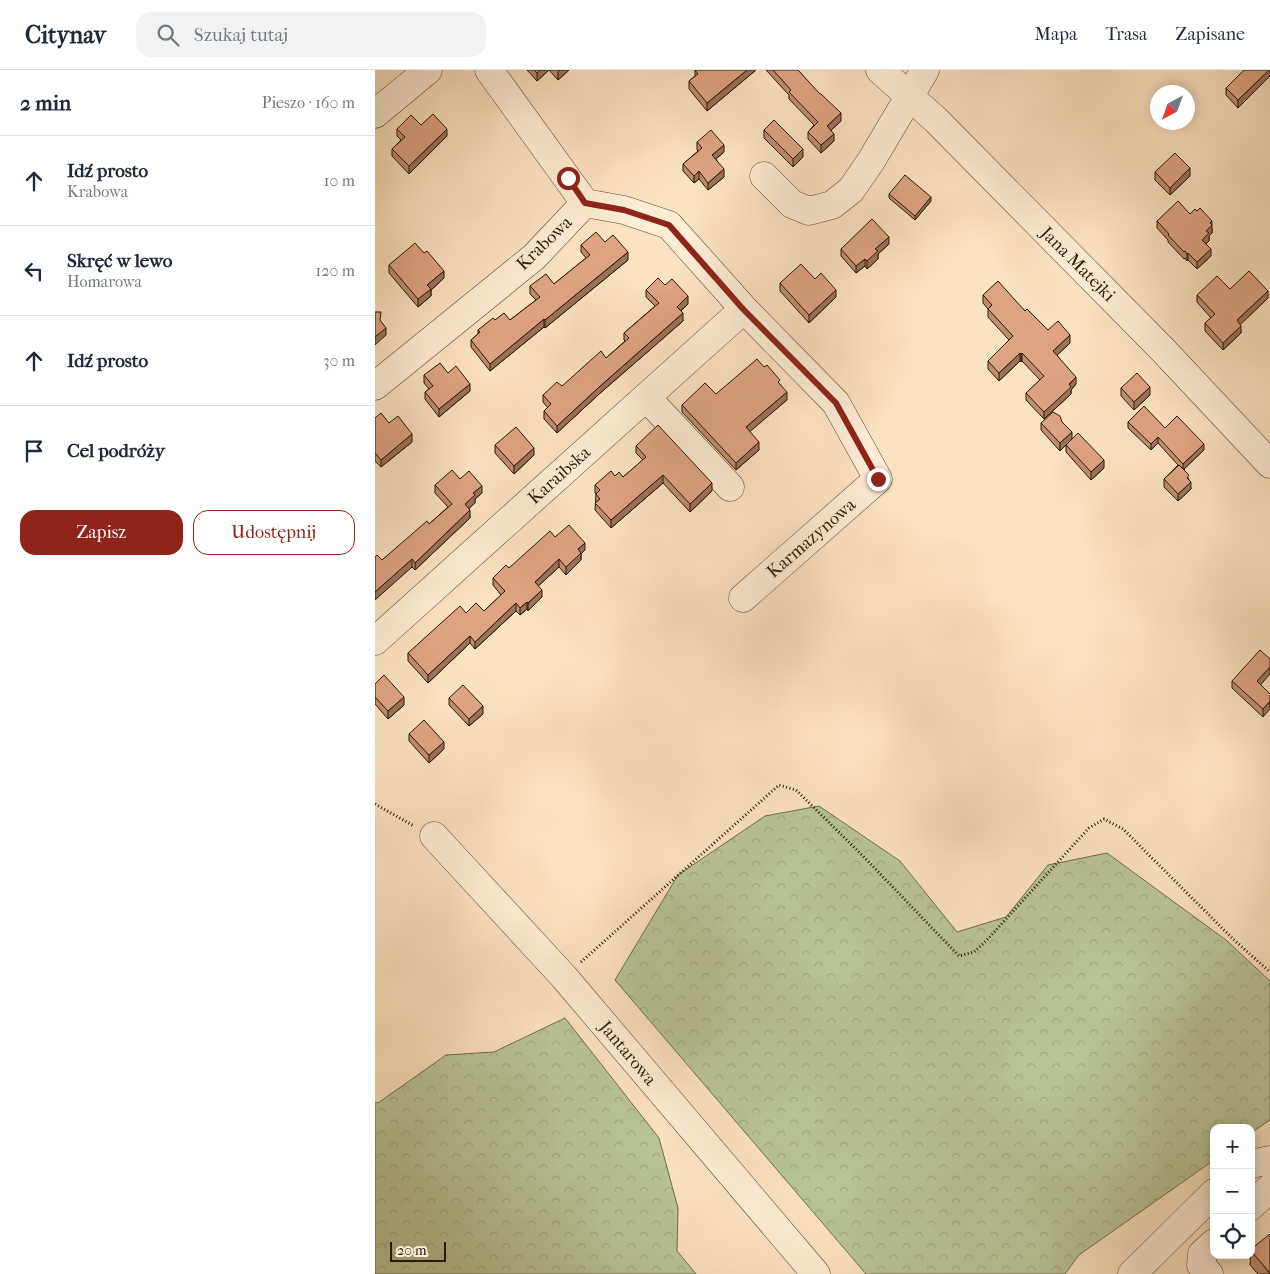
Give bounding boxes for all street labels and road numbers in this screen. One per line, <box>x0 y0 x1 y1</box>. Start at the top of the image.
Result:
street label: Krabowa <box>512 211 577 275</box>
street label: Jana Matejki <box>1035 221 1120 306</box>
street label: Karaibska <box>524 442 595 509</box>
street label: Karmazynowa <box>763 494 860 583</box>
street label: Jantarowa <box>593 1015 661 1090</box>

